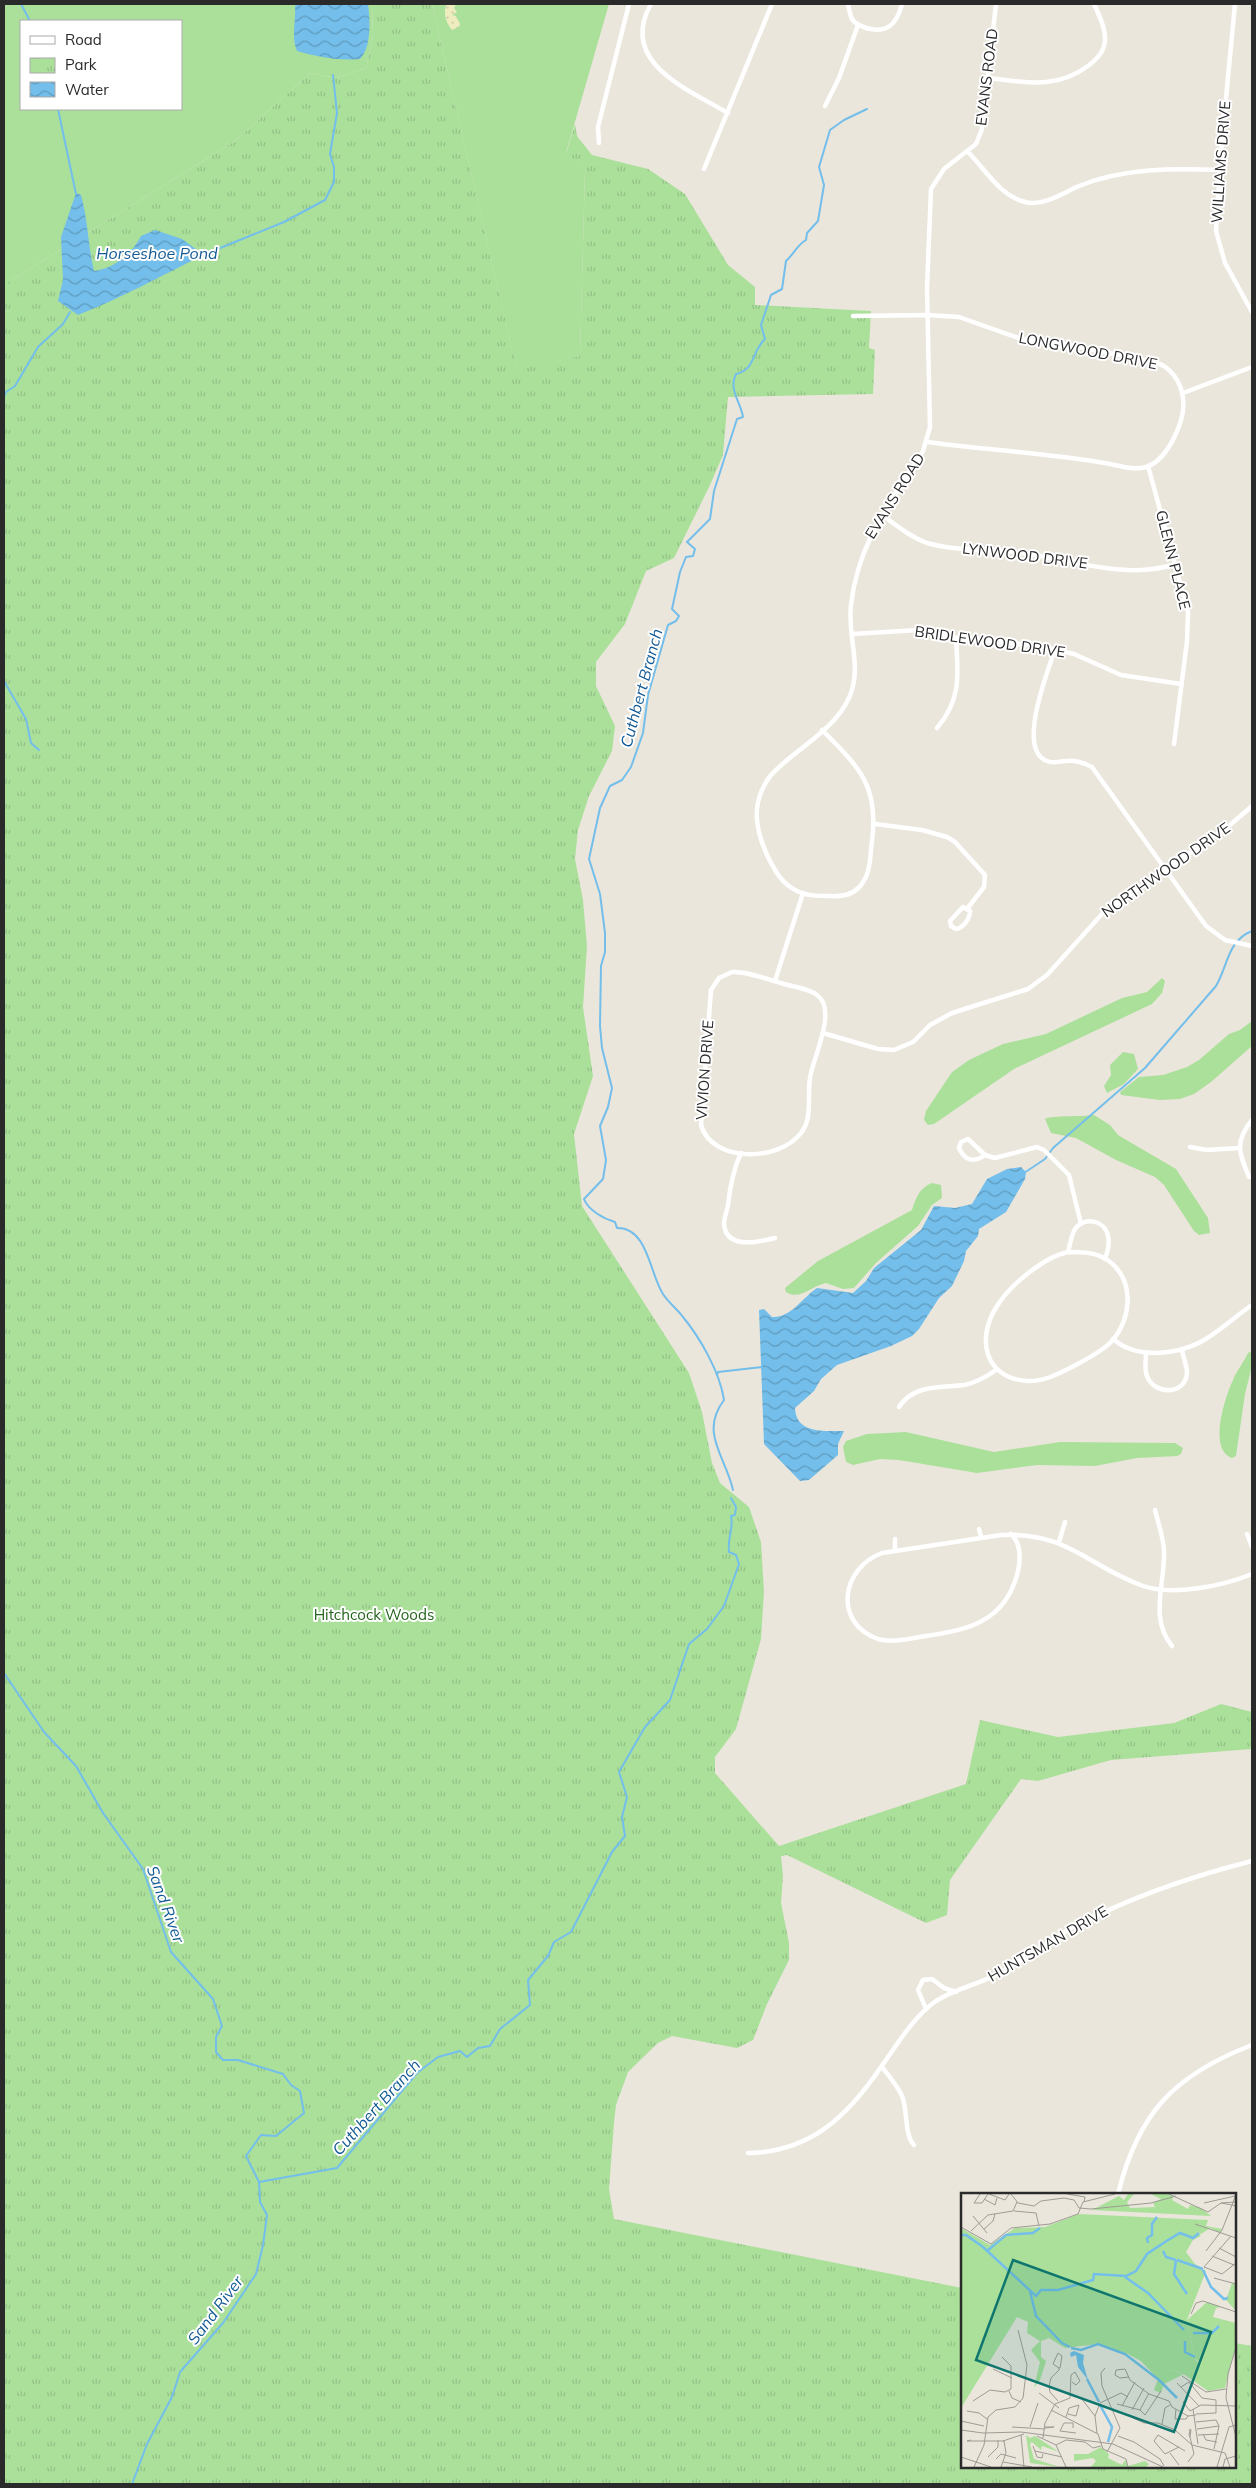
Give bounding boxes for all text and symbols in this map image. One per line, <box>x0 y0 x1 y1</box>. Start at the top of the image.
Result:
legend <box>20 20 182 110</box>
street label: EVANS ROAD <box>971 27 1002 127</box>
text: Road <box>65 30 102 49</box>
text: Park <box>65 55 97 74</box>
text: Water <box>65 80 109 99</box>
street label: WILLIAMS DRIVE <box>1207 100 1234 224</box>
water label: Horseshoe Pond <box>96 243 218 263</box>
street label: LONGWOOD DRIVE <box>1017 328 1159 373</box>
street label: EVANS ROAD <box>861 449 929 542</box>
street label: GLENN PLACE <box>1152 508 1195 612</box>
street label: LYNWOOD DRIVE <box>961 538 1089 573</box>
street label: BRIDLEWOOD DRIVE <box>913 622 1067 662</box>
water label: Cuthbert Branch <box>616 626 666 750</box>
street label: NORTHWOOD DRIVE <box>1098 818 1234 921</box>
street label: VIVION DRIVE <box>692 1019 717 1121</box>
park label: Hitchcock Woods <box>314 1605 434 1624</box>
water label: Sand River <box>143 1863 190 1946</box>
street label: HUNTSMAN DRIVE <box>984 1901 1111 1986</box>
water label: Cuthbert Branch <box>328 2055 424 2159</box>
inset map <box>961 2193 1236 2468</box>
water label: Sand River <box>183 2271 248 2348</box>

